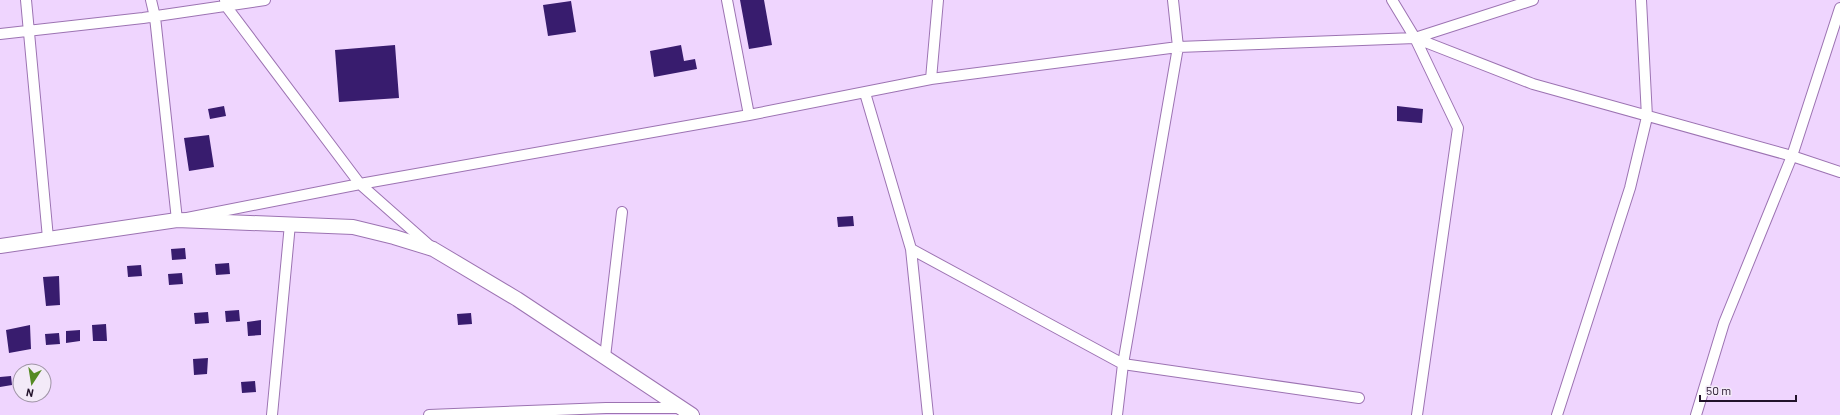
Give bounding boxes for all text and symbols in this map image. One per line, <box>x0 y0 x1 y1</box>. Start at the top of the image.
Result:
north arrow <box>12 363 52 403</box>
scale bar <box>1700 377 1796 403</box>
text: 50 m <box>1706 383 1731 397</box>
text: N <box>25 386 35 400</box>

